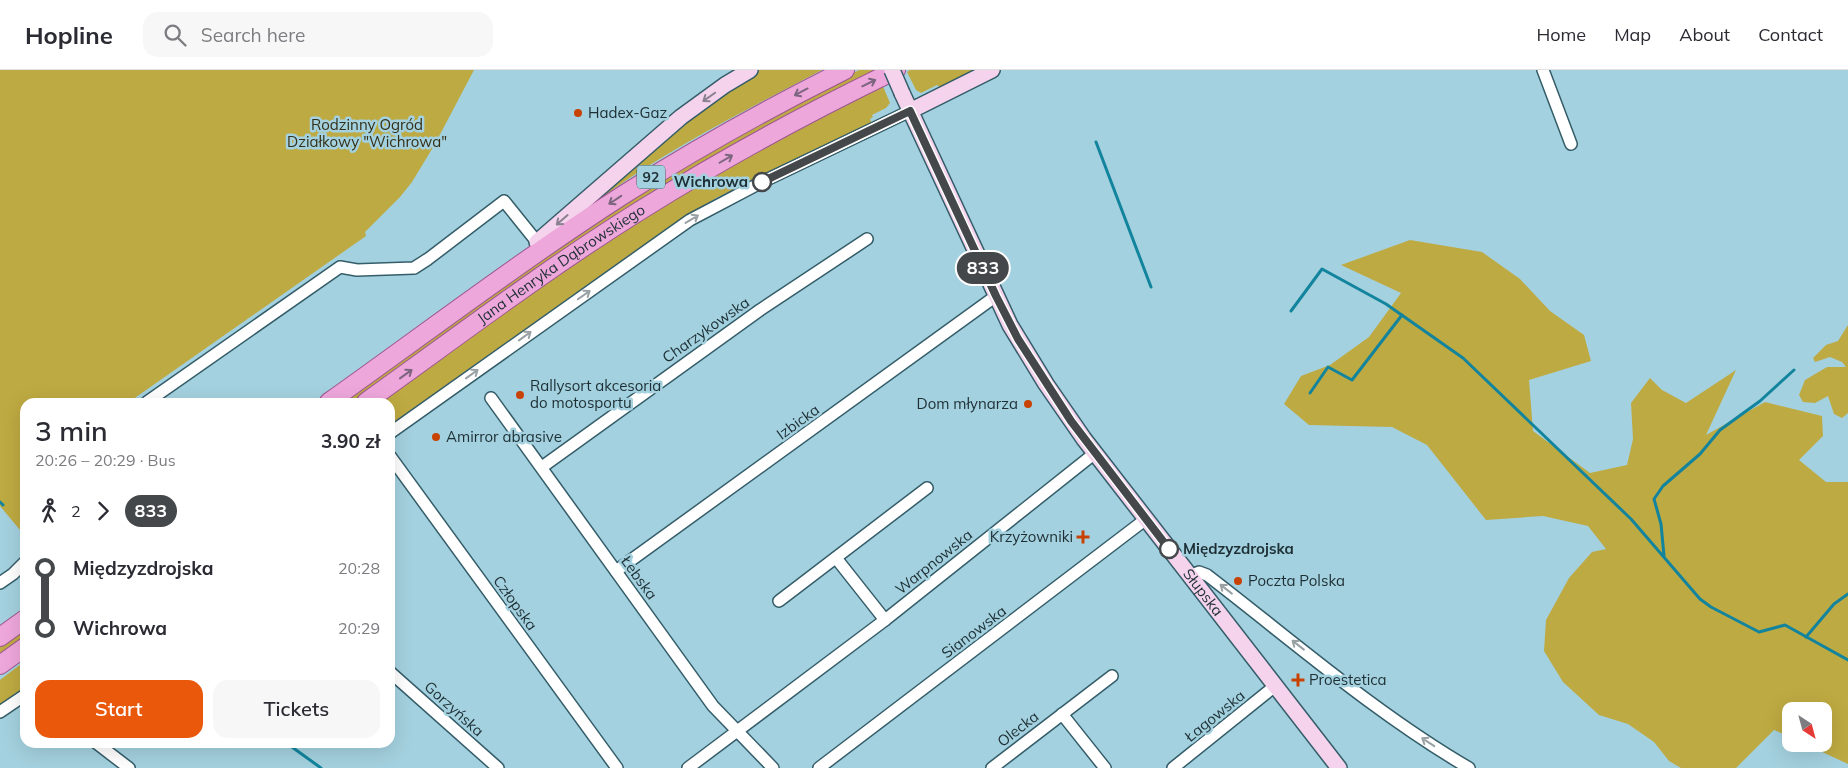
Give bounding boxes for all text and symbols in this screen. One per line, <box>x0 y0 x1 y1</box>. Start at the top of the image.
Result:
search box <box>143 12 493 57</box>
text: Hopline <box>25 20 113 50</box>
icon: search <box>161 21 189 49</box>
text: Search here <box>201 23 305 47</box>
text: Home <box>1536 23 1586 46</box>
text: Map <box>1614 23 1651 46</box>
text: About <box>1679 23 1730 46</box>
text: Contact <box>1758 23 1823 46</box>
one-way arrow <box>861 78 876 87</box>
one-way arrow <box>794 87 809 97</box>
one-way arrow <box>702 92 716 102</box>
place label: Hadex-Gaz <box>588 103 668 122</box>
marker: Hadex-Gaz <box>572 107 584 119</box>
park label: Rodzinny Ogród Działkowy "Wichrowa" <box>287 115 447 151</box>
one-way arrow <box>718 154 733 164</box>
road number: 92 <box>637 165 665 188</box>
place label: Wichrowa <box>674 172 748 191</box>
marker: Wichrowa <box>752 172 772 192</box>
one-way arrow <box>609 195 623 205</box>
street label: Jana Henryka Dąbrowskiego <box>473 200 648 328</box>
one-way arrow <box>555 214 568 226</box>
one-way arrow <box>684 214 698 224</box>
line badge: 833 <box>954 252 1012 284</box>
text: 833 <box>967 256 999 279</box>
one-way arrow <box>576 290 590 300</box>
street label: Charzykowska <box>658 293 753 367</box>
one-way arrow <box>518 331 531 342</box>
one-way arrow <box>399 369 413 379</box>
one-way arrow <box>465 369 479 379</box>
place label: Rallysort akcesoria do motosportu <box>530 376 661 412</box>
marker: Rallysort akcesoria do motosportu <box>514 389 526 401</box>
place label: Dom młynarza <box>916 394 1018 413</box>
marker: Dom młynarza <box>1022 398 1034 410</box>
street label: Izbicka <box>773 400 823 443</box>
text: 3 min <box>35 413 108 448</box>
place label: Amirror abrasive <box>446 427 562 446</box>
text: 3.90 zł <box>321 429 380 453</box>
marker: Amirror abrasive <box>430 431 442 443</box>
text: 20:26 – 20:29 · Bus <box>35 450 176 470</box>
icon: walk <box>35 497 63 525</box>
icon: forward <box>89 497 117 525</box>
text: 833 <box>135 499 167 522</box>
text: 2 <box>71 501 81 521</box>
street label: Warpnowska <box>891 525 976 598</box>
place label: Krzyżowniki <box>990 527 1073 546</box>
marker: Krzyżowniki <box>1077 531 1089 543</box>
marker: Międzyzdrojska <box>1159 539 1179 559</box>
place label: Międzyzdrojska <box>1183 539 1294 558</box>
street label: Łebska <box>617 551 662 603</box>
text: Międzyzdrojska <box>73 556 214 580</box>
text: 20:28 <box>338 558 380 578</box>
street label: Słupska <box>1179 565 1228 620</box>
place label: Poczta Polska <box>1248 571 1345 590</box>
street label: Człopska <box>489 572 542 634</box>
marker: Poczta Polska <box>1232 575 1244 587</box>
one-way arrow <box>1220 584 1233 595</box>
street label: Sianowska <box>938 601 1010 662</box>
text: Wichrowa <box>73 616 167 640</box>
text: 20:29 <box>338 618 380 638</box>
one-way arrow <box>1291 640 1305 650</box>
place label: Proestetica <box>1309 670 1387 689</box>
marker: Proestetica <box>1291 673 1305 687</box>
street label: Gorzyńska <box>421 677 488 740</box>
button: Start <box>35 680 203 738</box>
button: Tickets <box>213 680 380 738</box>
street label: Łagowska <box>1180 686 1249 746</box>
north arrow <box>1782 702 1832 752</box>
map controls <box>1782 702 1832 752</box>
street label: Olecka <box>993 707 1042 751</box>
one-way arrow <box>1421 737 1435 747</box>

